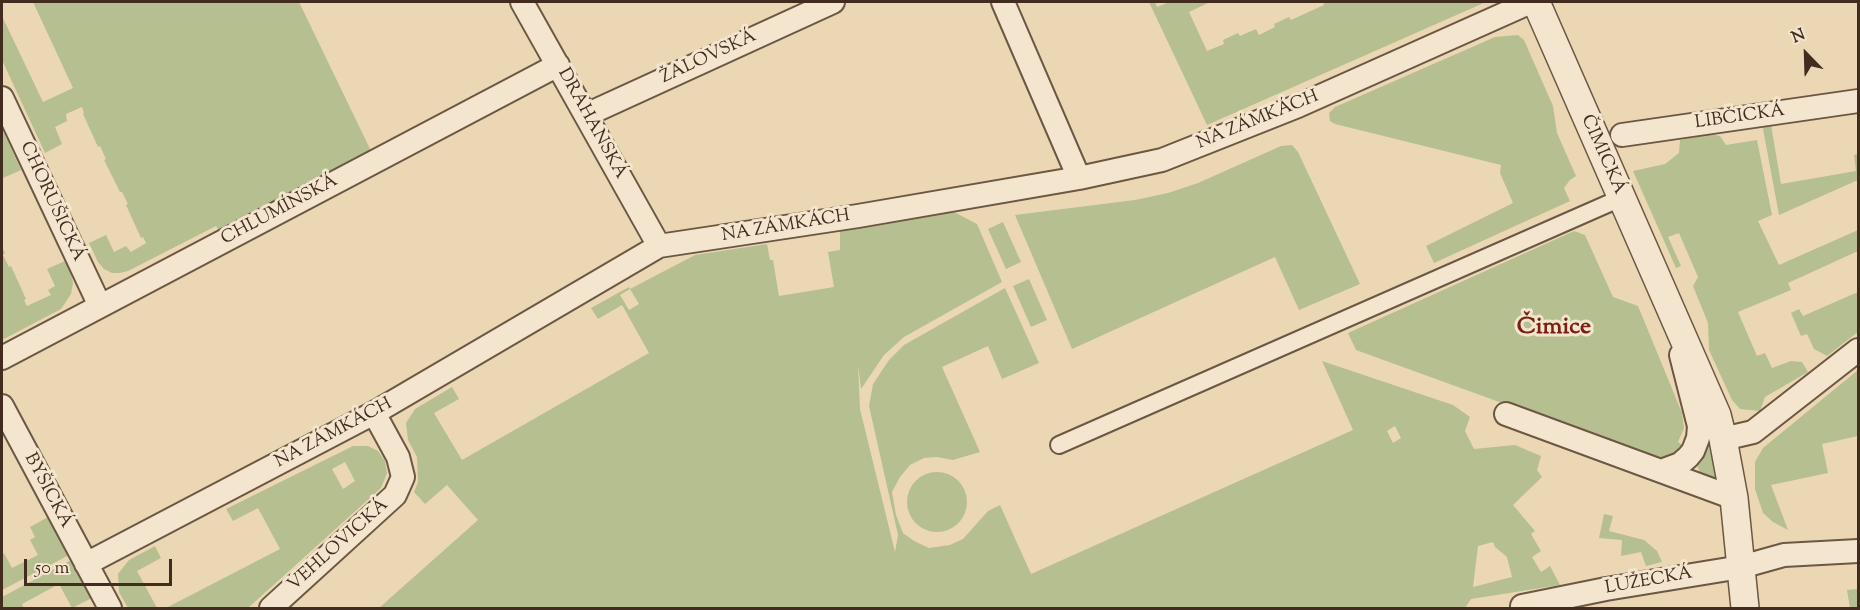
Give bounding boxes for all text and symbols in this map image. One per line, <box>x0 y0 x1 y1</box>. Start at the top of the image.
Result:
north arrow <box>1776 24 1836 84</box>
text: N <box>1788 24 1809 50</box>
street label: ŽALOVSKÁ <box>658 26 760 90</box>
street label: DRAHANSKÁ <box>552 65 630 183</box>
street label: NA ZÁMKÁCH <box>1194 87 1322 155</box>
street label: LIBČICKÁ <box>1694 101 1786 135</box>
street label: ČIMICKÁ <box>1575 112 1629 198</box>
street label: CHORUŠICKÁ <box>14 139 88 265</box>
street label: CHLUMÍNSKÁ <box>218 171 342 251</box>
street label: NA ZÁMKÁCH <box>720 206 852 248</box>
district label: Čimice <box>1517 315 1591 343</box>
street label: NA ZÁMKÁCH <box>272 394 396 474</box>
street label: BYŠICKÁ <box>18 450 76 532</box>
street label: VEHLOVICKÁ <box>284 495 394 597</box>
scale bar <box>27 547 176 585</box>
text: 50 m <box>35 556 69 582</box>
street label: LUŽECKÁ <box>1604 564 1694 600</box>

